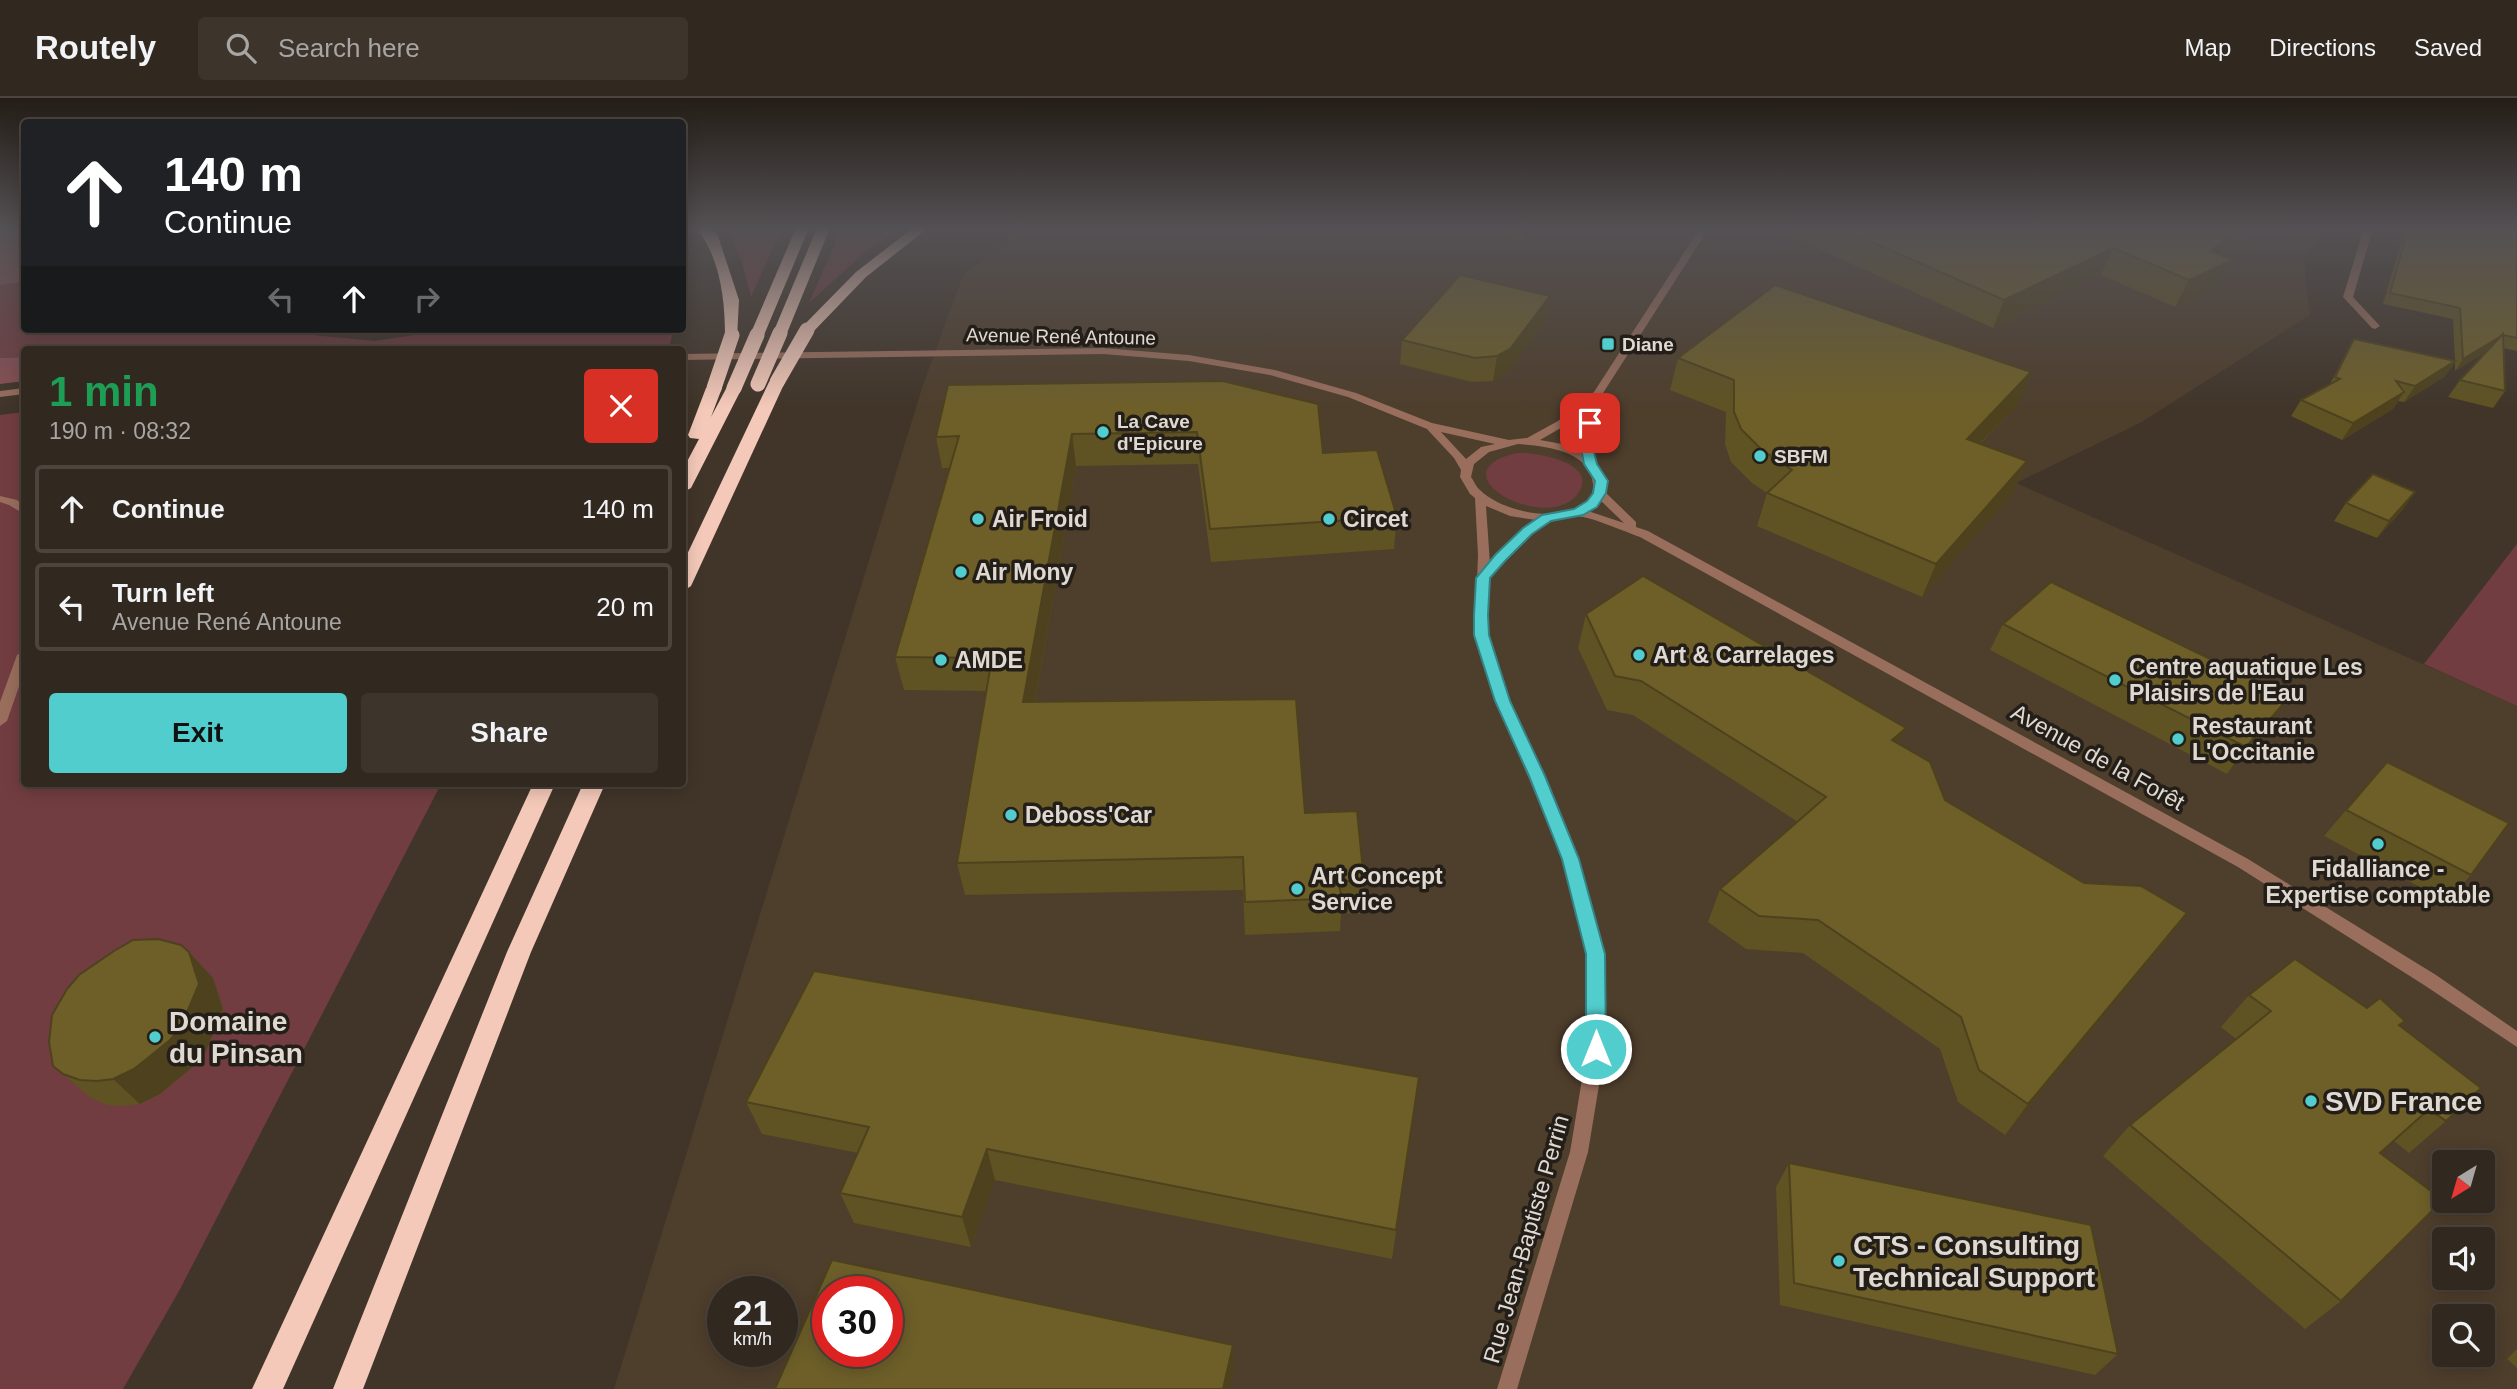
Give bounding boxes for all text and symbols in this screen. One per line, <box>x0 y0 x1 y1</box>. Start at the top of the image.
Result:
search box <box>198 17 688 80</box>
text: Routely <box>35 29 156 66</box>
icon: search <box>222 29 260 67</box>
text: Search here <box>278 33 420 63</box>
text: Map <box>2185 34 2231 61</box>
text: Directions <box>2269 34 2376 61</box>
text: Saved <box>2414 34 2482 61</box>
icon: ahead <box>49 147 140 238</box>
text: 140 m <box>164 147 303 201</box>
text: Continue <box>164 204 292 240</box>
icon: left <box>262 280 300 318</box>
icon: ahead <box>335 280 373 318</box>
icon: right <box>408 280 446 318</box>
street label: Avenue René Antoune <box>966 324 1156 349</box>
place label: Diane <box>1622 334 1674 355</box>
marker: Diane <box>1600 336 1616 352</box>
text: 1 min <box>49 368 159 415</box>
button: close <box>584 369 658 443</box>
pin <box>1560 393 1620 453</box>
icon: arrive <box>1571 404 1609 442</box>
place label: La Cave d'Epicure <box>1117 411 1203 454</box>
text: 190 m · 08:32 <box>49 418 191 444</box>
marker: La Cave d'Epicure <box>1095 424 1111 440</box>
place label: SBFM <box>1774 446 1828 467</box>
marker: SBFM <box>1752 448 1768 464</box>
icon: ahead <box>53 490 91 528</box>
text: Continue <box>112 494 225 524</box>
text: 140 m <box>582 494 654 524</box>
place label: Air Froid <box>992 506 1088 532</box>
place label: Circet <box>1343 506 1409 532</box>
marker: Air Froid <box>970 511 986 527</box>
marker: Circet <box>1321 511 1337 527</box>
place label: Air Mony <box>975 559 1074 585</box>
marker: Air Mony <box>953 564 969 580</box>
text: Turn left <box>112 578 214 608</box>
icon: left <box>53 588 91 626</box>
text: 20 m <box>596 592 654 622</box>
text: Avenue René Antoune <box>112 609 342 635</box>
place label: Art & Carrelages <box>1653 642 1835 668</box>
place label: AMDE <box>955 647 1023 673</box>
marker: Art & Carrelages <box>1631 647 1647 663</box>
marker: AMDE <box>933 652 949 668</box>
place label: Centre aquatique Les Plaisirs de l'Eau <box>2129 654 2363 706</box>
marker: Centre aquatique Les Plaisirs de l'Eau <box>2107 672 2123 688</box>
button: Exit <box>49 693 347 773</box>
button: Share <box>361 693 658 773</box>
street label: Avenue de la Forêt <box>2007 699 2190 816</box>
place label: Restaurant L'Occitanie <box>2192 713 2315 765</box>
marker: Restaurant L'Occitanie <box>2170 731 2186 747</box>
place label: Deboss'Car <box>1025 802 1152 828</box>
marker: Deboss'Car <box>1003 807 1019 823</box>
marker: Fidalliance - Expertise comptable <box>2370 836 2386 852</box>
place label: Fidalliance - Expertise comptable <box>2266 856 2490 908</box>
place label: Art Concept Service <box>1311 863 1443 915</box>
marker: Art Concept Service <box>1289 881 1305 897</box>
place label: Domaine du Pinsan <box>169 1006 303 1069</box>
position arrow <box>1559 1012 1633 1086</box>
marker: Domaine du Pinsan <box>147 1029 163 1045</box>
place label: SVD France <box>2325 1086 2482 1117</box>
marker: SVD France <box>2303 1093 2319 1109</box>
street label: Rue Jean-Baptiste Perrin <box>1478 1112 1574 1366</box>
north arrow <box>2432 1150 2496 1213</box>
map controls <box>2432 1150 2495 1367</box>
button: sound <box>2432 1227 2495 1290</box>
place label: CTS - Consulting Technical Support <box>1853 1230 2095 1293</box>
marker: CTS - Consulting Technical Support <box>1831 1253 1847 1269</box>
speed limit sign: 30 <box>812 1276 903 1367</box>
text: 21 <box>733 1293 772 1332</box>
button: search <box>2432 1304 2495 1367</box>
text: km/h <box>733 1329 772 1349</box>

